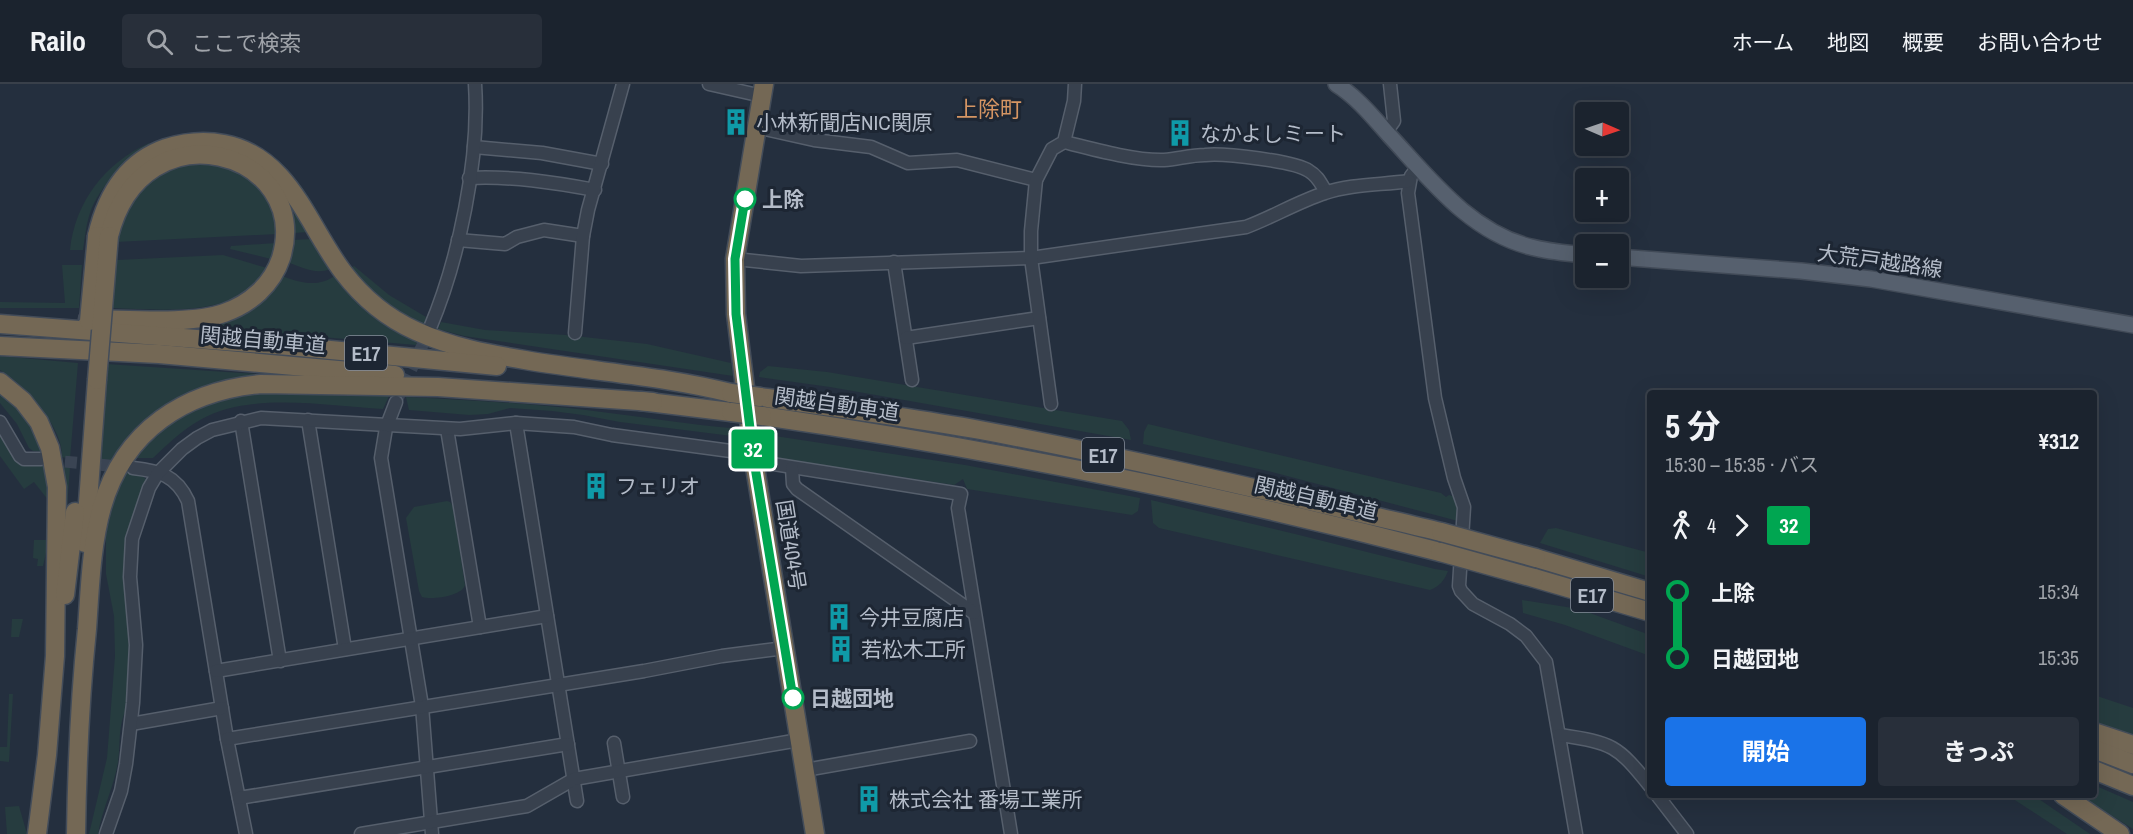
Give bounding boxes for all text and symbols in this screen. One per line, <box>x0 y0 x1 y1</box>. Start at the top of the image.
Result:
search box <box>122 14 542 68</box>
text: Railo <box>30 22 86 60</box>
icon: search <box>143 25 176 58</box>
text: ここで検索 <box>191 28 301 58</box>
text: ホーム <box>1732 28 1794 57</box>
text: 地図 <box>1827 28 1869 57</box>
text: 概要 <box>1902 28 1944 57</box>
text: お問い合わせ <box>1977 28 2103 57</box>
district label: 上除町 <box>956 94 1022 124</box>
north arrow <box>1575 102 1629 156</box>
map controls <box>1575 102 1629 288</box>
building icon: 小林新聞店NIC関原 <box>721 107 751 137</box>
place label: 小林新聞店NIC関原 <box>756 108 933 137</box>
building icon: なかよしミート <box>1165 118 1195 148</box>
place label: なかよしミート <box>1200 119 1346 148</box>
button: + <box>1575 168 1629 222</box>
place label: 上除 <box>762 185 804 214</box>
marker: 上除 <box>734 188 756 210</box>
button: − <box>1575 234 1629 288</box>
street label: 大荒戸越路線 <box>1816 238 1944 284</box>
street label: 関越自動車道 <box>199 320 327 360</box>
road number: E17 <box>345 336 387 370</box>
street label: 関越自動車道 <box>773 381 901 427</box>
text: 5 分 <box>1665 404 1721 448</box>
text: ¥312 <box>2039 426 2079 456</box>
line badge: 32 <box>726 430 780 469</box>
text: 32 <box>743 435 763 464</box>
road number: E17 <box>1082 438 1124 472</box>
text: 15:30 – 15:35 · バス <box>1665 451 1819 478</box>
street label: 関越自動車道 <box>1251 470 1381 526</box>
building icon: フェリオ <box>581 471 611 501</box>
place label: フェリオ <box>616 472 700 501</box>
street label: 国道404号 <box>770 497 812 593</box>
icon: walk <box>1665 509 1698 542</box>
icon: forward <box>1725 509 1758 542</box>
text: 32 <box>1779 511 1798 540</box>
text: 4 <box>1707 512 1716 539</box>
road number: E17 <box>1571 578 1613 612</box>
text: 上除 <box>1711 578 1755 608</box>
text: 15:34 <box>2038 578 2079 605</box>
building icon: 今井豆腐店 <box>824 602 854 632</box>
place label: 今井豆腐店 <box>859 603 964 632</box>
building icon: 若松木工所 <box>826 634 856 664</box>
place label: 若松木工所 <box>861 635 966 664</box>
text: 日越団地 <box>1711 644 1799 674</box>
text: 15:35 <box>2038 644 2079 671</box>
place label: 日越団地 <box>810 684 894 713</box>
marker: 日越団地 <box>782 687 804 709</box>
button: 開始 <box>1665 717 1866 786</box>
button: きっぷ <box>1878 717 2079 786</box>
building icon: 株式会社 番場工業所 <box>854 784 884 814</box>
place label: 株式会社 番場工業所 <box>889 785 1083 814</box>

